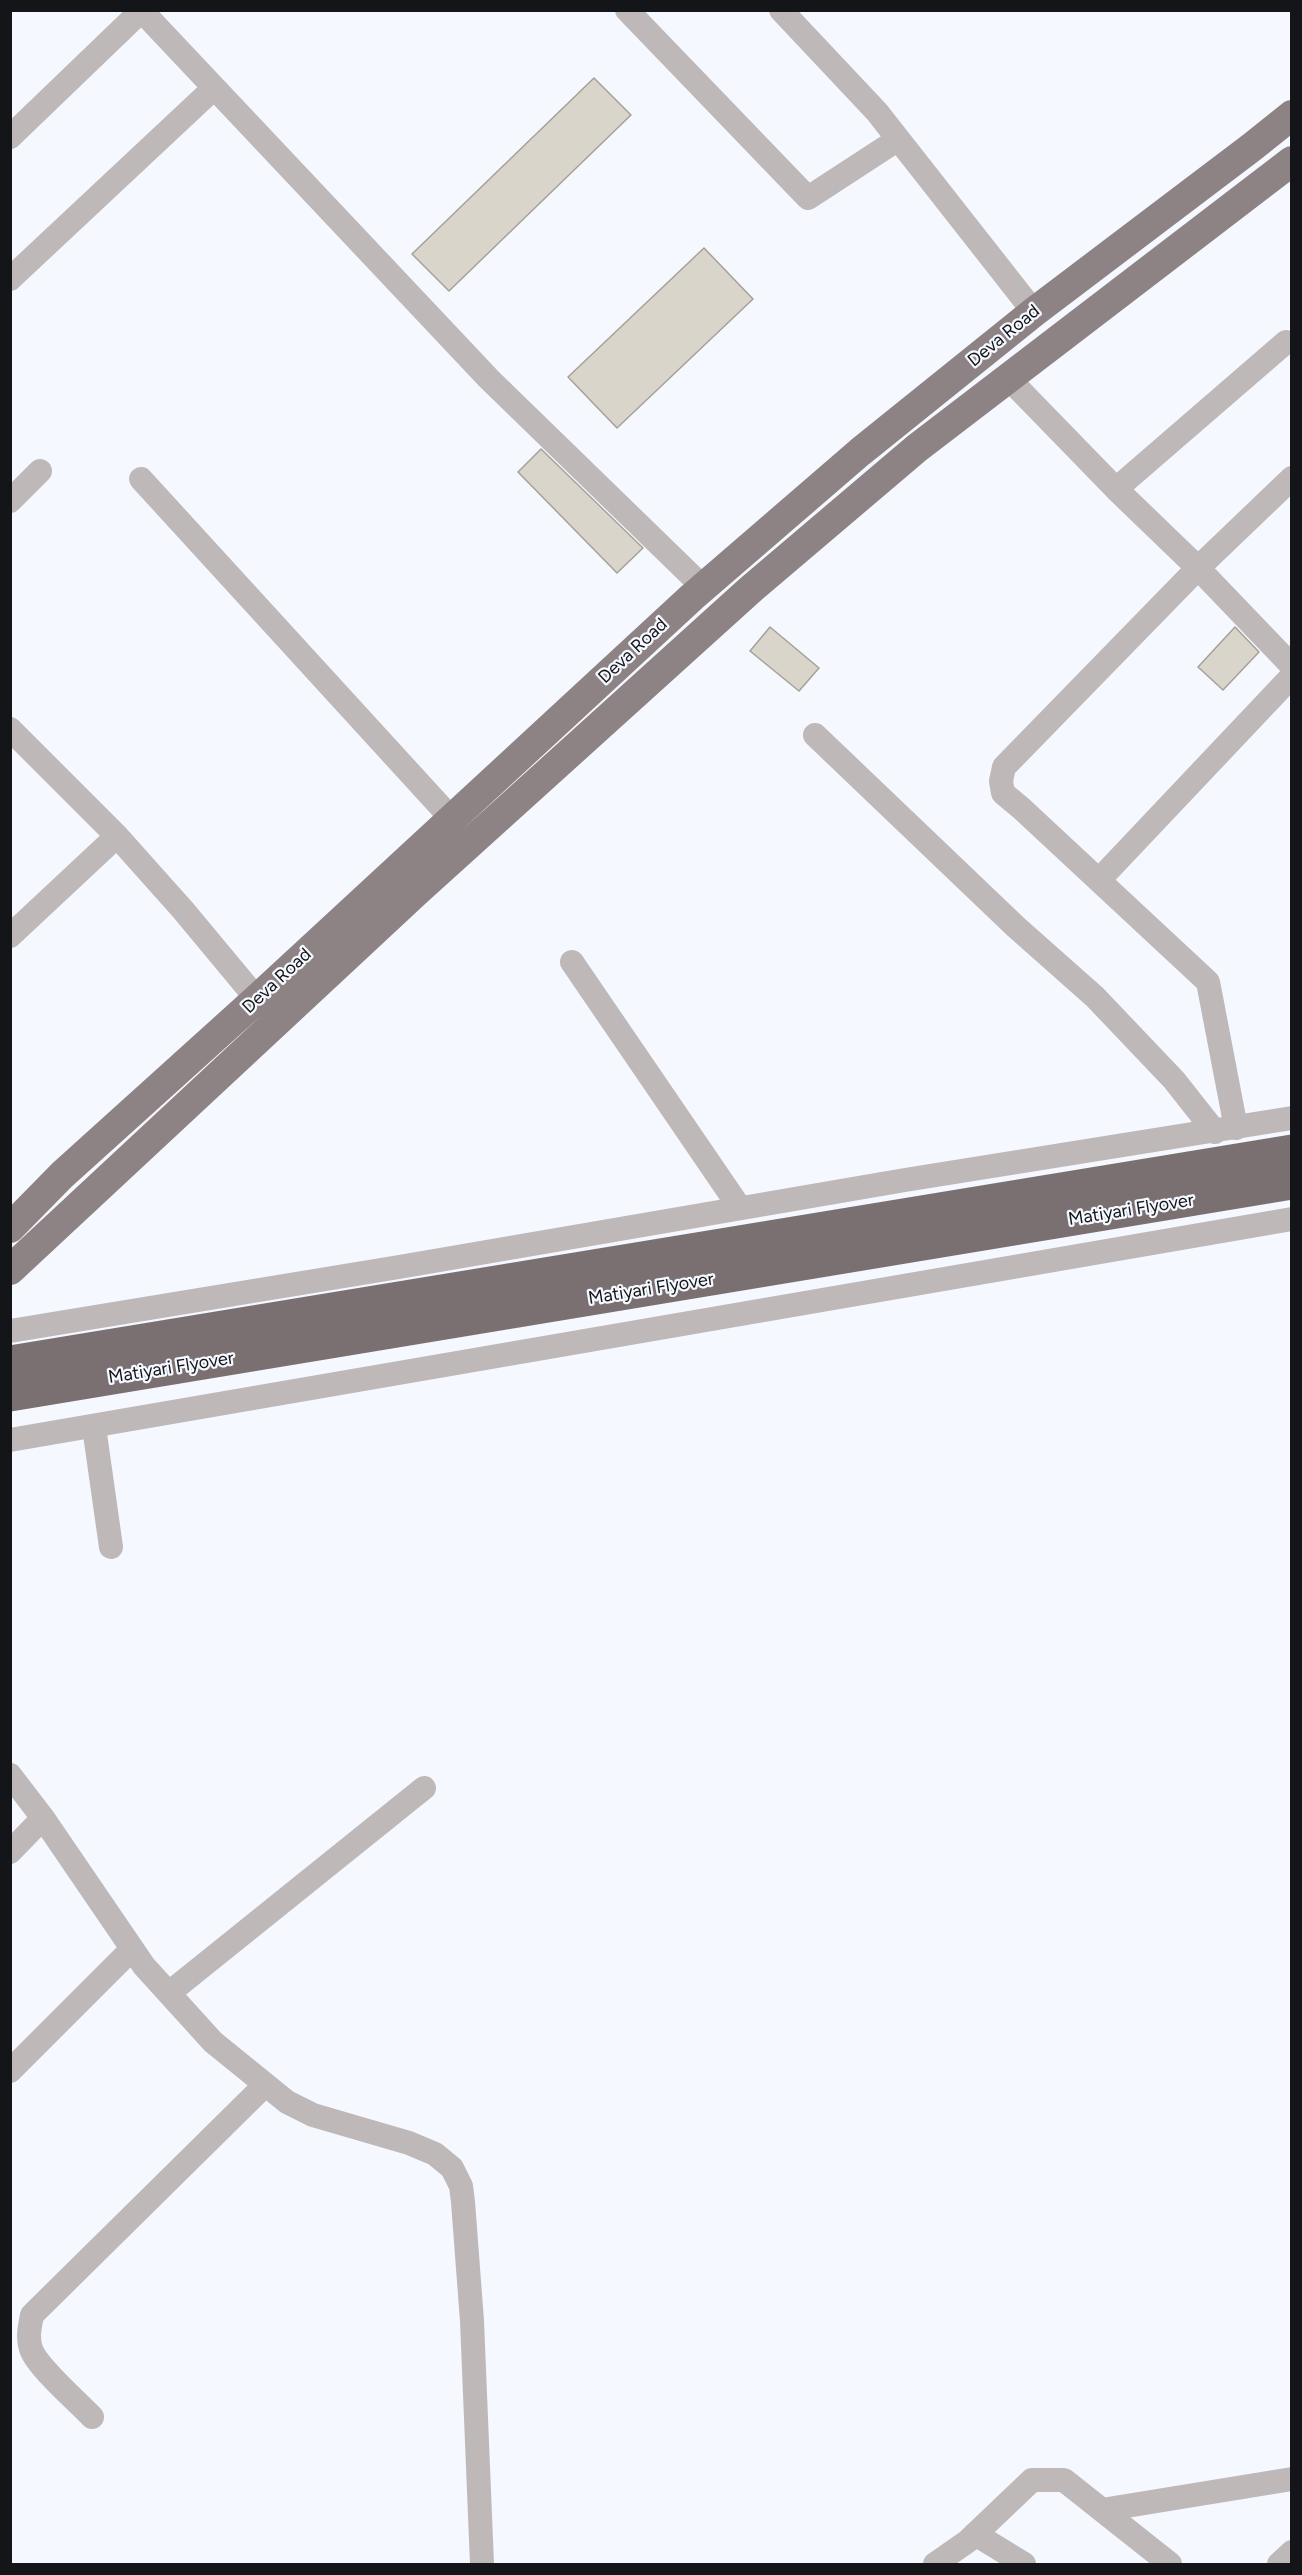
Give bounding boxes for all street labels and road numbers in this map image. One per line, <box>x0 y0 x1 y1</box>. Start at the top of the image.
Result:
street label: Deva Road <box>964 300 1044 372</box>
street label: Deva Road <box>594 614 672 688</box>
street label: Deva Road <box>238 944 316 1018</box>
street label: Matiyari Flyover <box>1067 1189 1195 1231</box>
street label: Matiyari Flyover <box>587 1268 715 1310</box>
street label: Matiyari Flyover <box>107 1347 235 1389</box>

